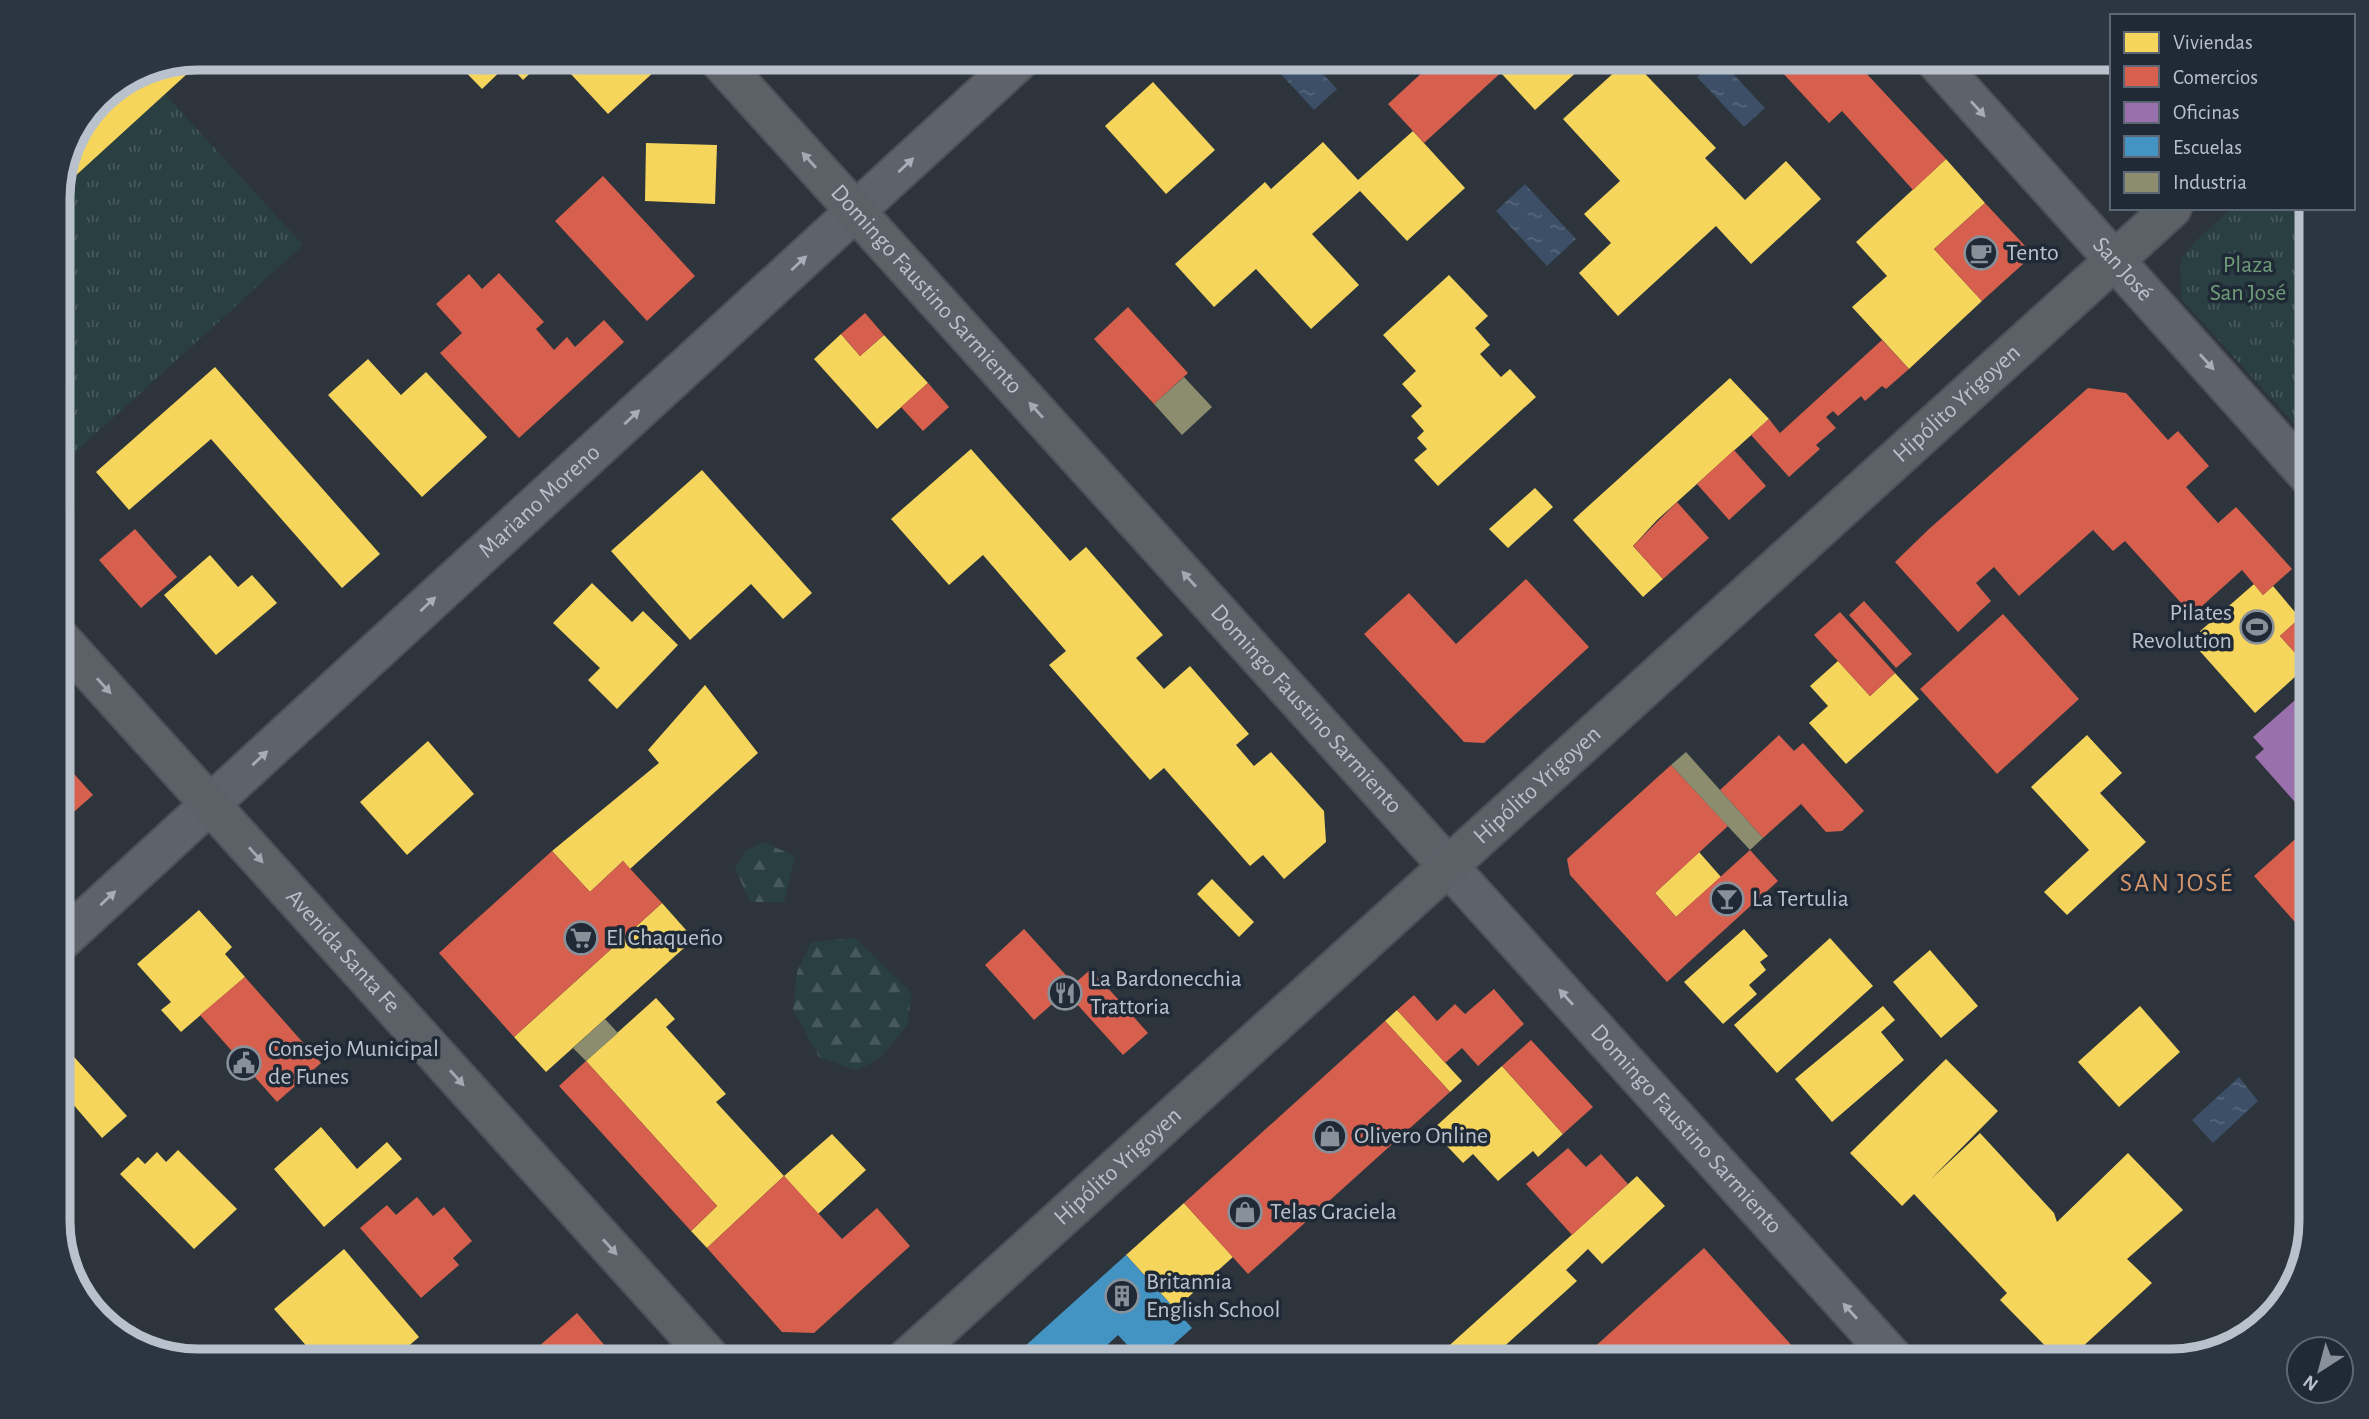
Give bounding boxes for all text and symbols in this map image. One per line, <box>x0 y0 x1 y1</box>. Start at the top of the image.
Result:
legend <box>2110 14 2355 210</box>
text: Viviendas <box>2173 32 2253 53</box>
text: Comercios <box>2173 67 2258 88</box>
one-way arrow <box>1970 100 1985 117</box>
text: Oficinas <box>2173 102 2239 123</box>
text: Escuelas <box>2173 137 2242 158</box>
one-way arrow <box>802 152 818 169</box>
one-way arrow <box>897 157 914 173</box>
text: Industria <box>2173 172 2247 193</box>
street label: Domingo Faustino Sarmiento <box>826 180 1027 399</box>
street label: San José <box>2088 233 2157 306</box>
cafe icon: Tento <box>1962 234 2000 272</box>
place label: Tento <box>2006 241 2059 265</box>
park label: Plaza San José <box>2210 253 2286 305</box>
one-way arrow <box>790 255 807 271</box>
street label: Hipólito Yrigoyen <box>1889 340 2025 467</box>
one-way arrow <box>2199 354 2214 371</box>
one-way arrow <box>1028 401 1044 419</box>
one-way arrow <box>623 409 640 425</box>
street label: Mariano Moreno <box>474 440 605 563</box>
one-way arrow <box>1181 571 1197 588</box>
one-way arrow <box>419 596 437 612</box>
street label: Domingo Faustino Sarmiento <box>1206 600 1406 818</box>
place label: Pilates Revolution <box>2131 601 2232 653</box>
sports icon: Pilates Revolution <box>2238 608 2276 646</box>
one-way arrow <box>95 677 111 694</box>
street label: Hipólito Yrigoyen <box>1469 722 1605 849</box>
one-way arrow <box>251 750 268 766</box>
one-way arrow <box>247 846 263 863</box>
district label: SAN JOSÉ <box>2120 868 2234 896</box>
bar icon: La Tertulia <box>1708 880 1746 918</box>
street label: Avenida Santa Fe <box>281 885 405 1018</box>
place label: La Tertulia <box>1752 887 1849 911</box>
one-way arrow <box>99 890 117 906</box>
supermarket icon: El Chaqueño <box>562 919 600 957</box>
place label: El Chaqueño <box>606 926 723 950</box>
place label: La Bardonecchia Trattoria <box>1090 967 1242 1019</box>
restaurant icon: La Bardonecchia Trattoria <box>1046 974 1084 1012</box>
one-way arrow <box>1559 989 1575 1006</box>
street label: Domingo Faustino Sarmiento <box>1586 1020 1787 1238</box>
place label: Consejo Municipal de Funes <box>268 1037 439 1089</box>
public building icon: Consejo Municipal de Funes <box>225 1044 263 1082</box>
one-way arrow <box>449 1069 465 1087</box>
street label: Hipólito Yrigoyen <box>1050 1103 1186 1230</box>
shop icon: Olivero Online <box>1311 1117 1349 1155</box>
place label: Olivero Online <box>1354 1124 1488 1148</box>
shop icon: Telas Graciela <box>1226 1193 1264 1231</box>
place label: Telas Graciela <box>1270 1200 1397 1224</box>
one-way arrow <box>601 1238 617 1255</box>
place label: Britannia English School <box>1146 1270 1281 1322</box>
building icon: Britannia English School <box>1103 1277 1141 1315</box>
one-way arrow <box>1843 1303 1859 1320</box>
north arrow <box>2285 1335 2355 1405</box>
text: N <box>2300 1371 2322 1394</box>

